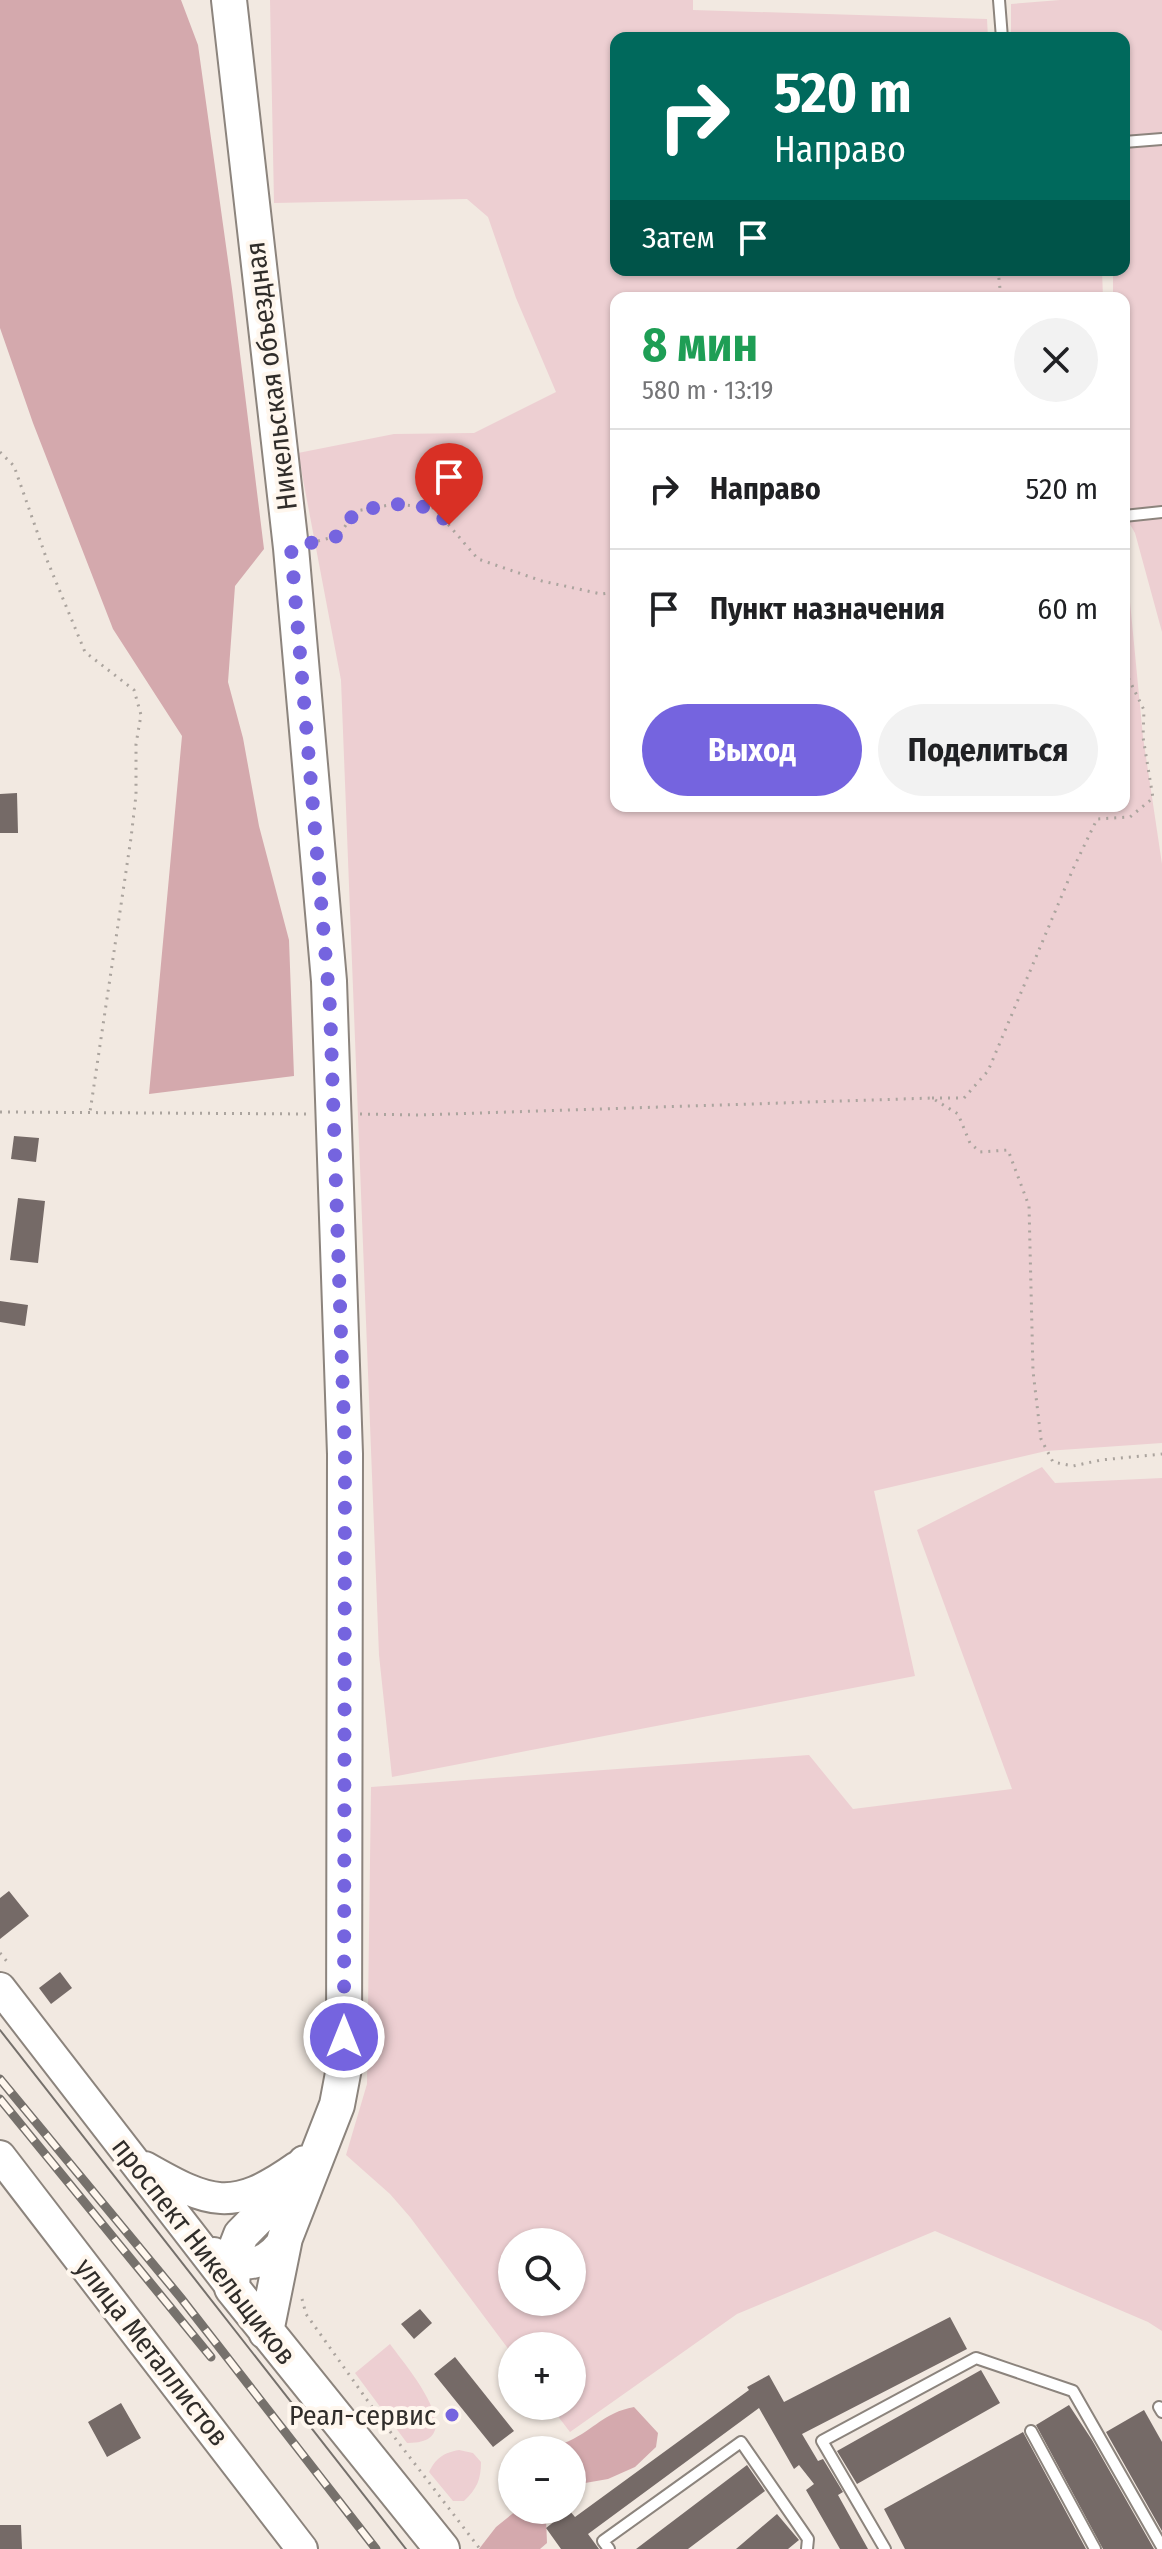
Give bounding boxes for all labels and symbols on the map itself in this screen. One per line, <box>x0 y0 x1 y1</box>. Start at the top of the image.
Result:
street label: Никельская объездная <box>238 240 304 512</box>
pin <box>415 443 483 525</box>
position arrow <box>302 1995 386 2079</box>
street label: проспект Никельщиков <box>105 2131 303 2371</box>
street label: улица Металлистов <box>68 2252 236 2452</box>
place label: Реал-сервис <box>289 2399 436 2432</box>
marker: Реал-сервис <box>443 2406 461 2424</box>

